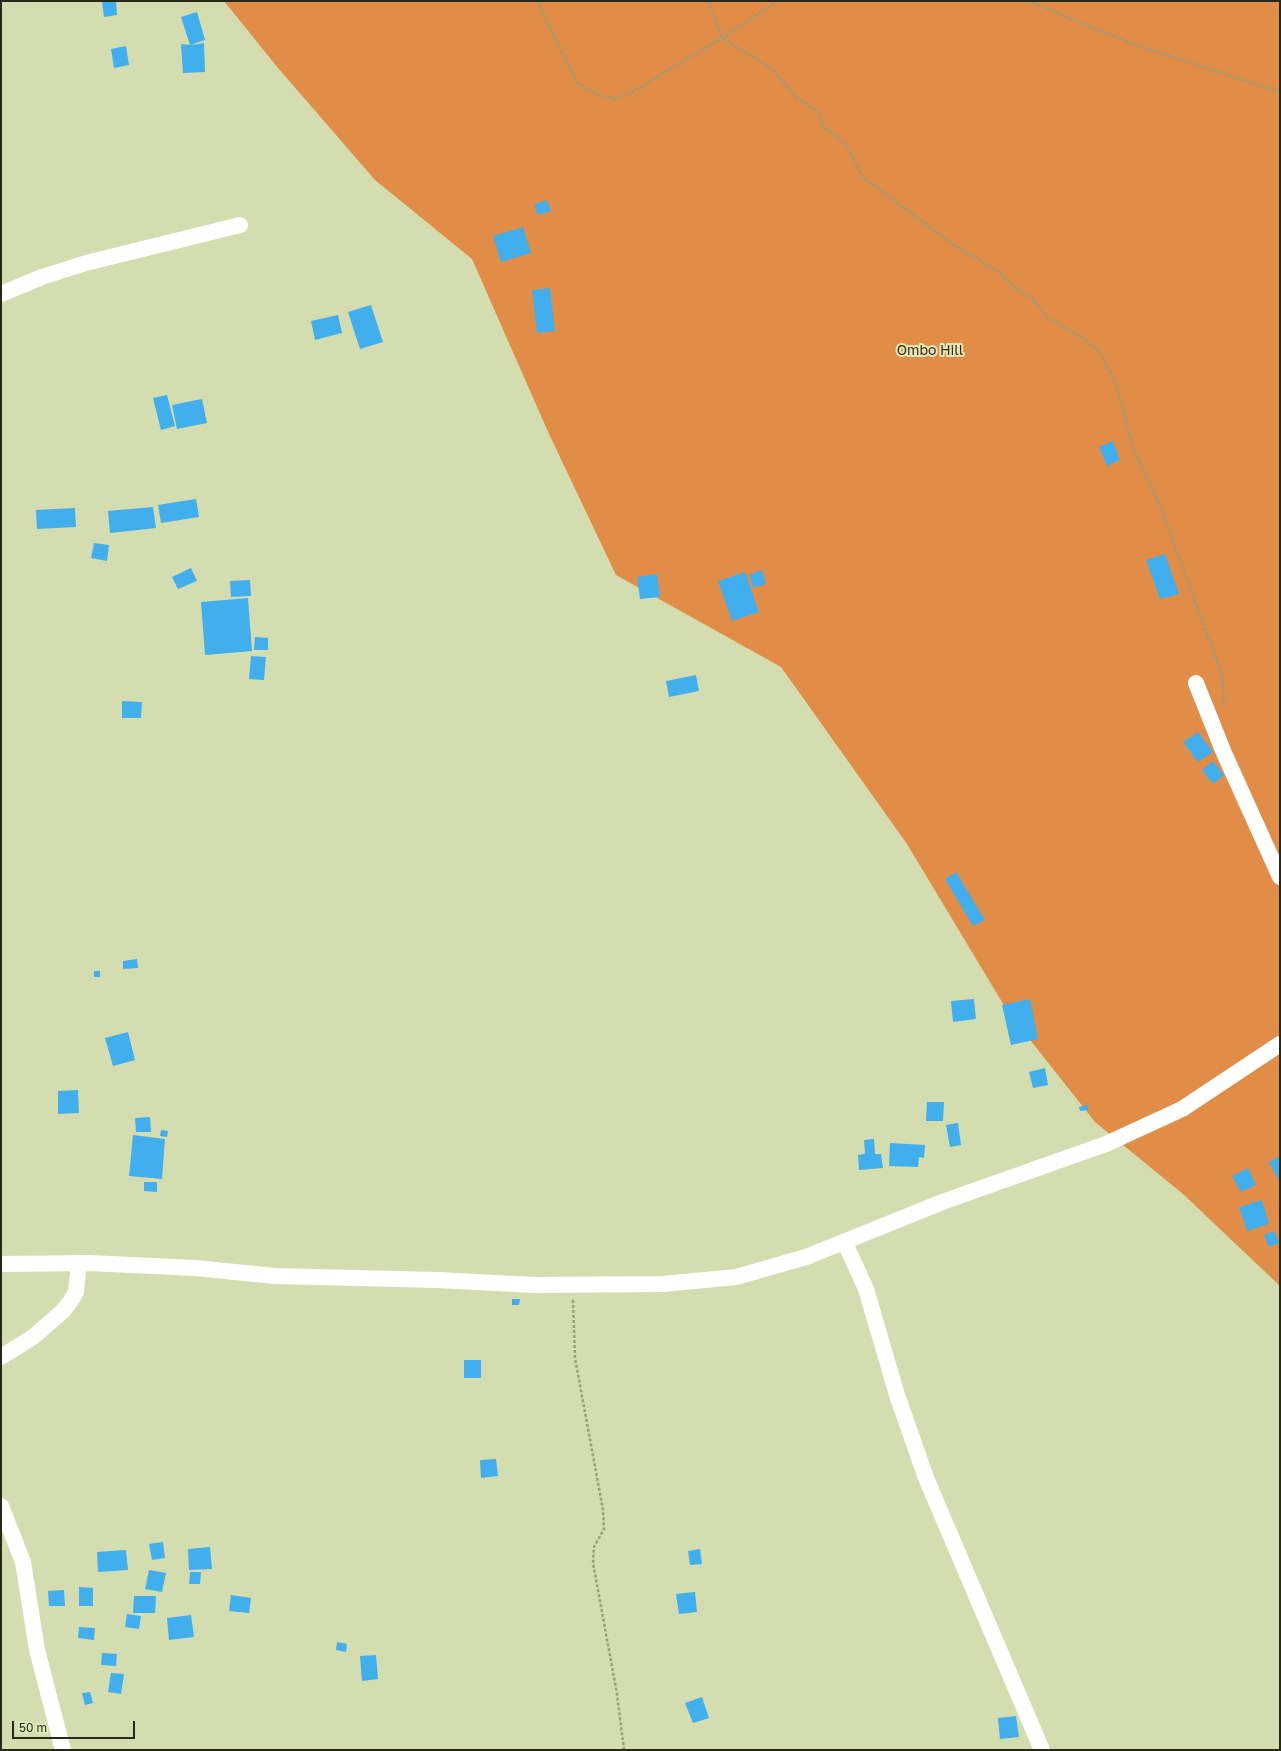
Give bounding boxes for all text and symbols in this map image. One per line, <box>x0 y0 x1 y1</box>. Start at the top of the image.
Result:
park label: Ombo Hill <box>897 343 963 359</box>
scale bar <box>14 1713 137 1739</box>
text: 50 m <box>19 1720 47 1735</box>

